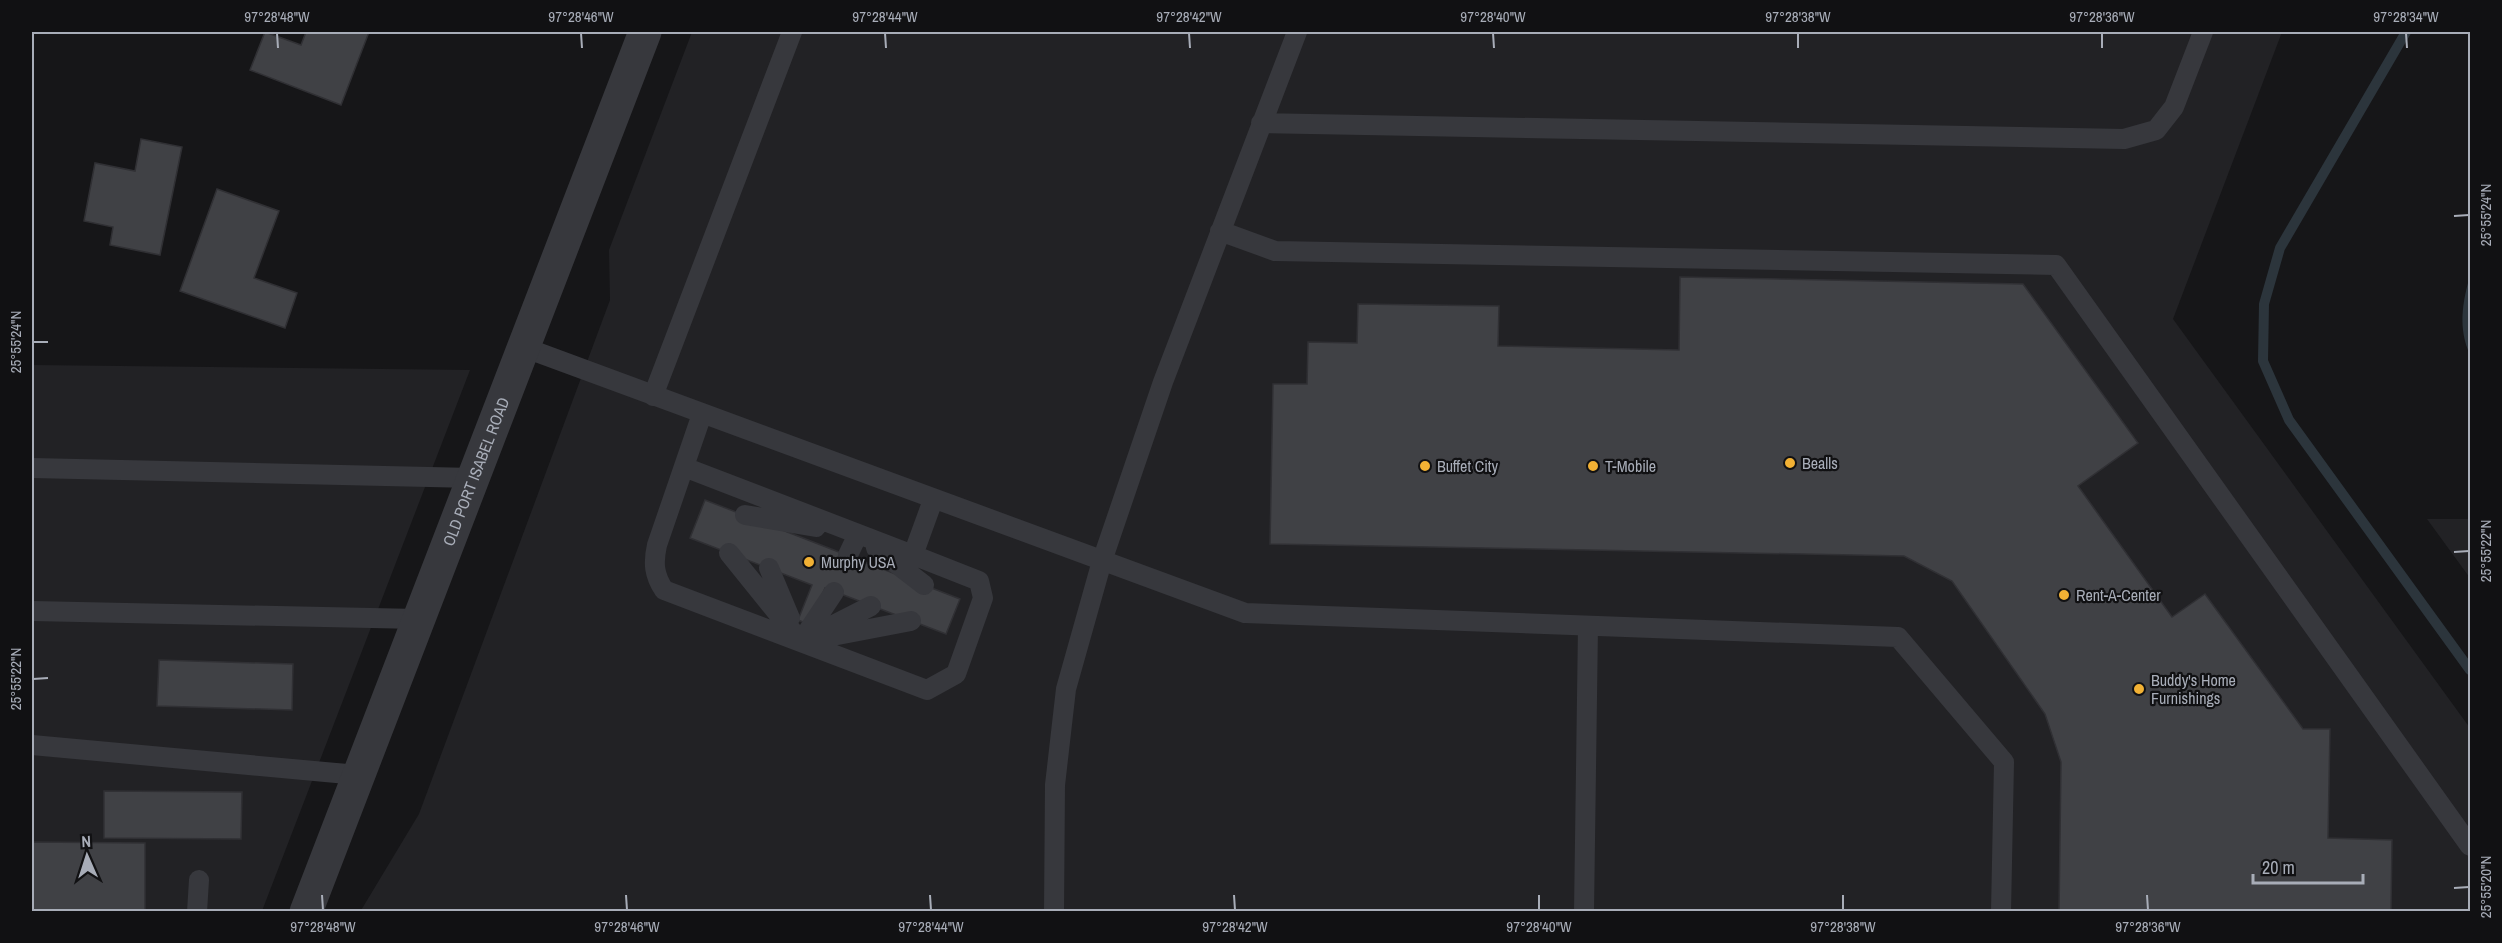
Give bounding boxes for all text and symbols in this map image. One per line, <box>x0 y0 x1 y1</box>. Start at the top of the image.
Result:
text: 97°28'48"W <box>244 6 310 27</box>
text: 97°28'46"W <box>548 6 614 27</box>
text: 97°28'44"W <box>852 6 918 27</box>
text: 97°28'42"W <box>1156 6 1222 27</box>
text: 97°28'40"W <box>1460 6 1526 27</box>
text: 97°28'38"W <box>1765 6 1831 27</box>
text: 97°28'36"W <box>2069 6 2135 27</box>
text: 97°28'34"W <box>2373 6 2439 27</box>
text: 25°55'24"N <box>2475 184 2496 246</box>
text: 25°55'24"N <box>5 311 26 373</box>
street label: OLD PORT ISABEL ROAD <box>437 394 514 549</box>
place label: Bealls <box>1802 452 1838 474</box>
place label: Buffet City <box>1437 455 1498 477</box>
place label: T-Mobile <box>1605 455 1656 477</box>
marker: Bealls <box>1783 456 1797 470</box>
marker: Buffet City <box>1418 459 1432 473</box>
marker: T-Mobile <box>1586 459 1600 473</box>
text: 25°55'22"N <box>2475 520 2496 582</box>
place label: Murphy USA <box>821 551 896 573</box>
marker: Murphy USA <box>802 555 816 569</box>
place label: Rent-A-Center <box>2076 584 2161 606</box>
marker: Rent-A-Center <box>2057 588 2071 602</box>
text: 25°55'22"N <box>5 648 26 710</box>
place label: Buddy's Home Furnishings <box>2151 669 2236 709</box>
marker: Buddy's Home Furnishings <box>2132 682 2146 696</box>
north arrow <box>57 826 117 886</box>
text: N <box>81 830 92 852</box>
scale bar <box>2253 847 2362 885</box>
text: 20 m <box>2262 855 2295 880</box>
text: 25°55'20"N <box>2475 856 2496 918</box>
text: 97°28'48"W <box>290 916 356 937</box>
text: 97°28'46"W <box>594 916 660 937</box>
text: 97°28'44"W <box>898 916 964 937</box>
text: 97°28'42"W <box>1202 916 1268 937</box>
text: 97°28'40"W <box>1506 916 1572 937</box>
text: 97°28'38"W <box>1810 916 1876 937</box>
text: 97°28'36"W <box>2115 916 2181 937</box>

